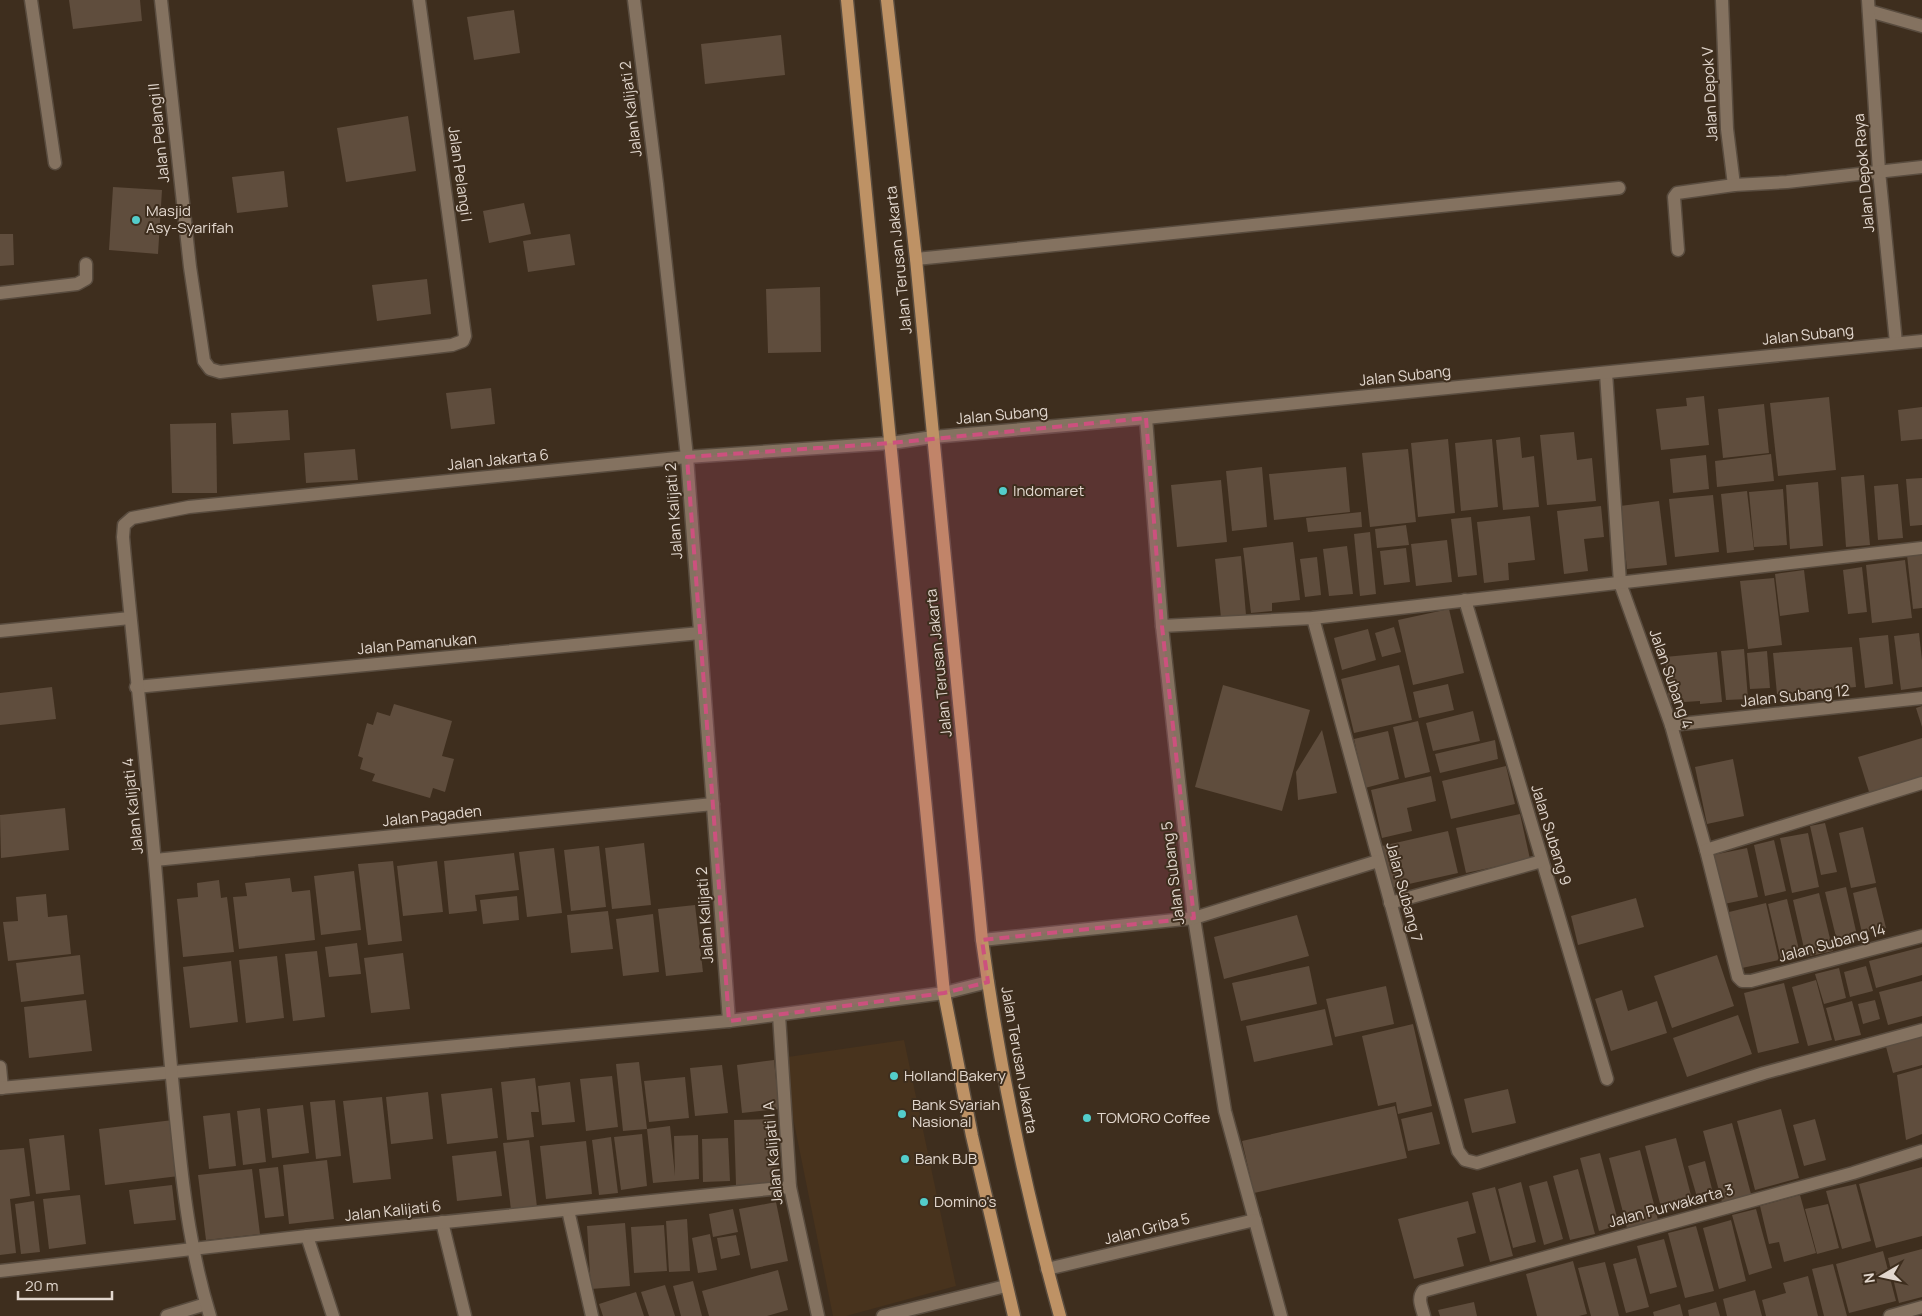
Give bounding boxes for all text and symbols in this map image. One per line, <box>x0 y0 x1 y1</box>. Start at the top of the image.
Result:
street label: Jalan Depok V <box>1697 46 1722 142</box>
street label: Jalan Kalijati 2 <box>614 60 647 158</box>
street label: Jalan Pelangi II <box>143 82 174 184</box>
street label: Jalan Depok Raya <box>1848 113 1879 233</box>
street label: Jalan Pelangi I <box>443 125 478 223</box>
street label: Jalan Terusan Jakarta <box>880 185 917 335</box>
place label: Masjid Asy-Syarifah <box>146 200 234 238</box>
marker: Masjid Asy-Syarifah <box>130 214 142 226</box>
street label: Jalan Subang <box>1761 319 1855 350</box>
street label: Jalan Subang <box>1358 360 1452 391</box>
street label: Jalan Subang <box>955 400 1049 429</box>
street label: Jalan Jakarta 6 <box>446 444 550 475</box>
street label: Jalan Kalijati 2 <box>660 462 687 560</box>
place label: Indomaret <box>1013 480 1084 501</box>
marker: Indomaret <box>997 485 1009 497</box>
street label: Jalan Terusan Jakarta <box>920 588 957 738</box>
street label: Jalan Subang 4 <box>1645 626 1698 732</box>
street label: Jalan Pamanukan <box>356 628 478 659</box>
street label: Jalan Subang 12 <box>1739 679 1851 712</box>
street label: Jalan Kalijati 4 <box>117 757 148 855</box>
street label: Jalan Subang 9 <box>1526 782 1577 888</box>
street label: Jalan Pagaden <box>381 800 483 831</box>
street label: Jalan Subang 5 <box>1156 820 1189 926</box>
street label: Jalan Subang 7 <box>1381 840 1428 944</box>
street label: Jalan Kalijati 2 <box>691 866 718 964</box>
street label: Jalan Subang 14 <box>1776 918 1888 967</box>
street label: Jalan Terusan Jakarta <box>996 985 1043 1135</box>
place label: Holland Bakery <box>904 1065 1006 1086</box>
marker: Holland Bakery <box>888 1070 900 1082</box>
place label: Bank Syariah Nasional <box>912 1094 1000 1132</box>
street label: Jalan Kalijati I A <box>757 1100 787 1206</box>
place label: TOMORO Coffee <box>1097 1107 1211 1128</box>
marker: Bank Syariah Nasional <box>896 1108 908 1120</box>
marker: TOMORO Coffee <box>1081 1112 1093 1124</box>
place label: Bank BJB <box>915 1148 977 1169</box>
marker: Bank BJB <box>899 1153 911 1165</box>
street label: Jalan Purwakarta 3 <box>1606 1179 1736 1232</box>
place label: Domino's <box>934 1191 996 1212</box>
street label: Jalan Kalijati 6 <box>344 1195 442 1226</box>
marker: Domino's <box>918 1196 930 1208</box>
street label: Jalan Griba 5 <box>1102 1208 1192 1249</box>
north arrow <box>1857 1251 1907 1301</box>
scale bar <box>18 1268 111 1300</box>
text: N <box>1858 1272 1879 1285</box>
text: 20 m <box>25 1275 58 1296</box>

